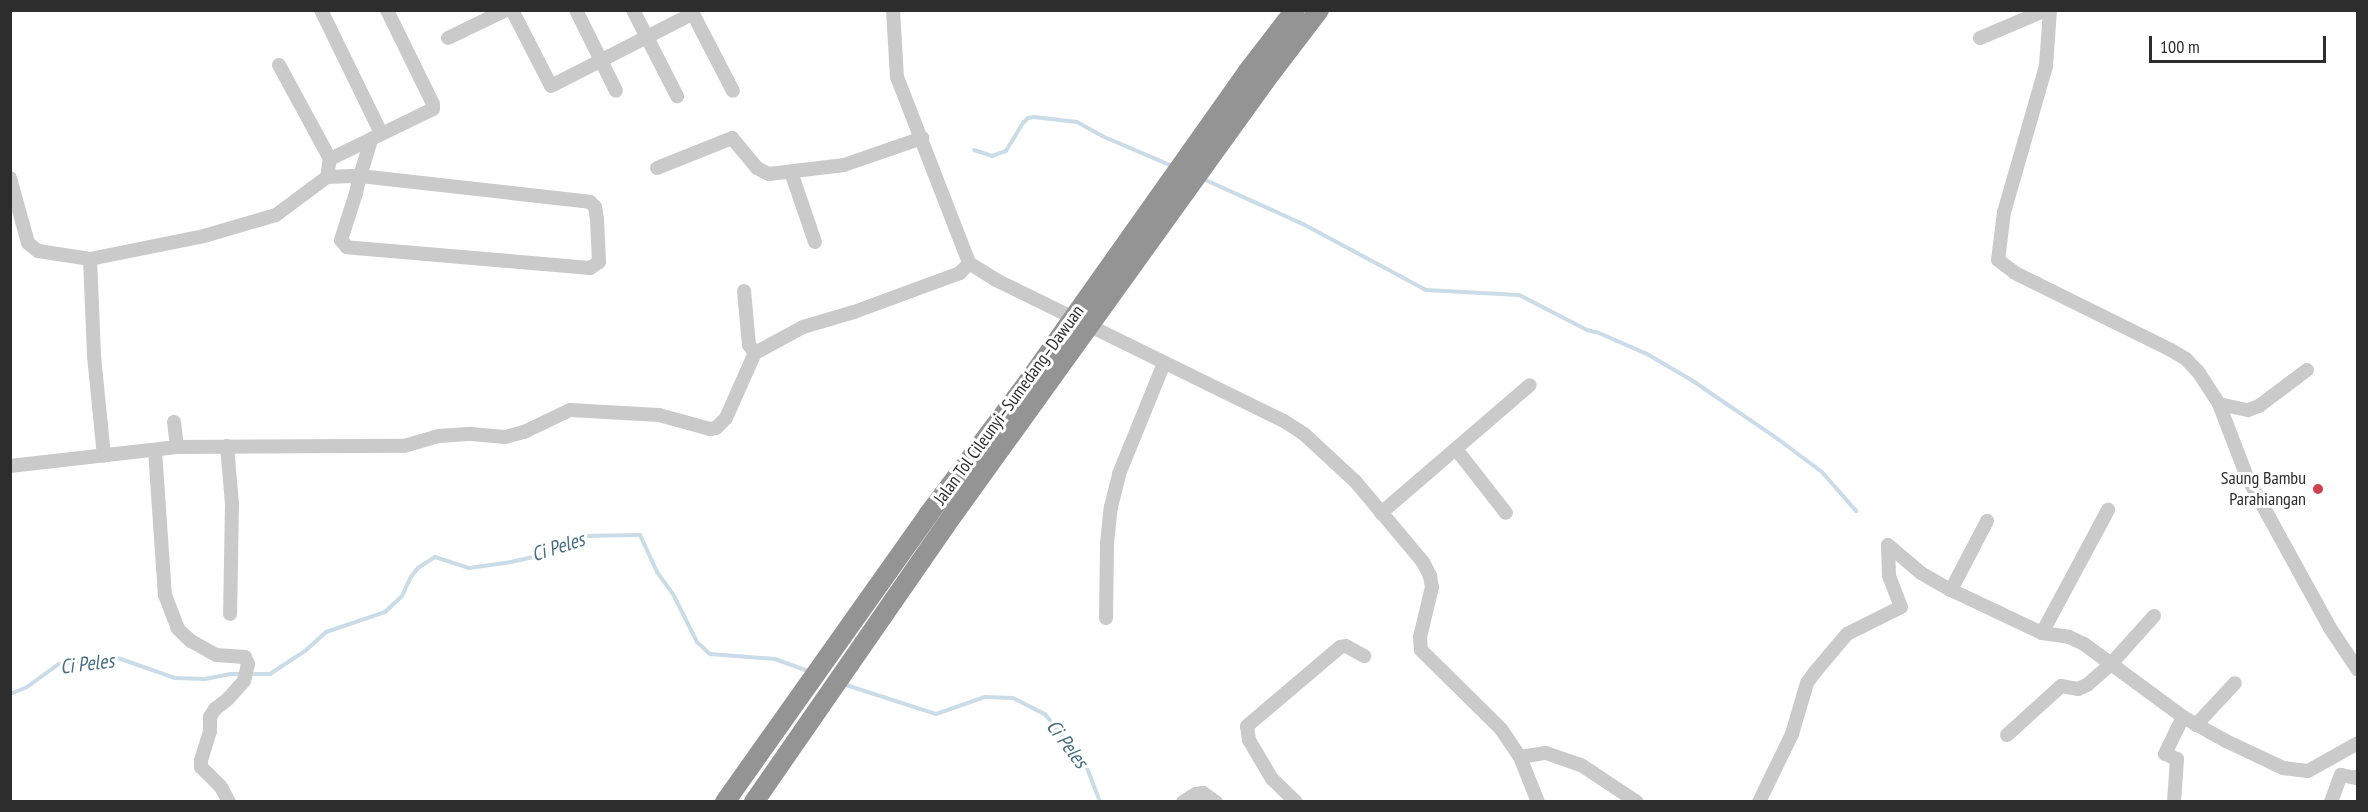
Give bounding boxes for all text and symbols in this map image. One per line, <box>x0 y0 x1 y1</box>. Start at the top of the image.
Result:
scale bar <box>2152 24 2329 62</box>
text: 100 m <box>2160 35 2200 58</box>
street label: Jalan Tol Cileunyi–Sumedang–Dawuan <box>929 301 1089 509</box>
place label: Saung Bambu Parahiangan <box>2221 468 2306 510</box>
marker: Saung Bambu Parahiangan <box>2311 482 2325 496</box>
water label: Ci Peles <box>529 527 587 567</box>
water label: Ci Peles <box>59 649 115 679</box>
water label: Ci Peles <box>1041 715 1093 773</box>

